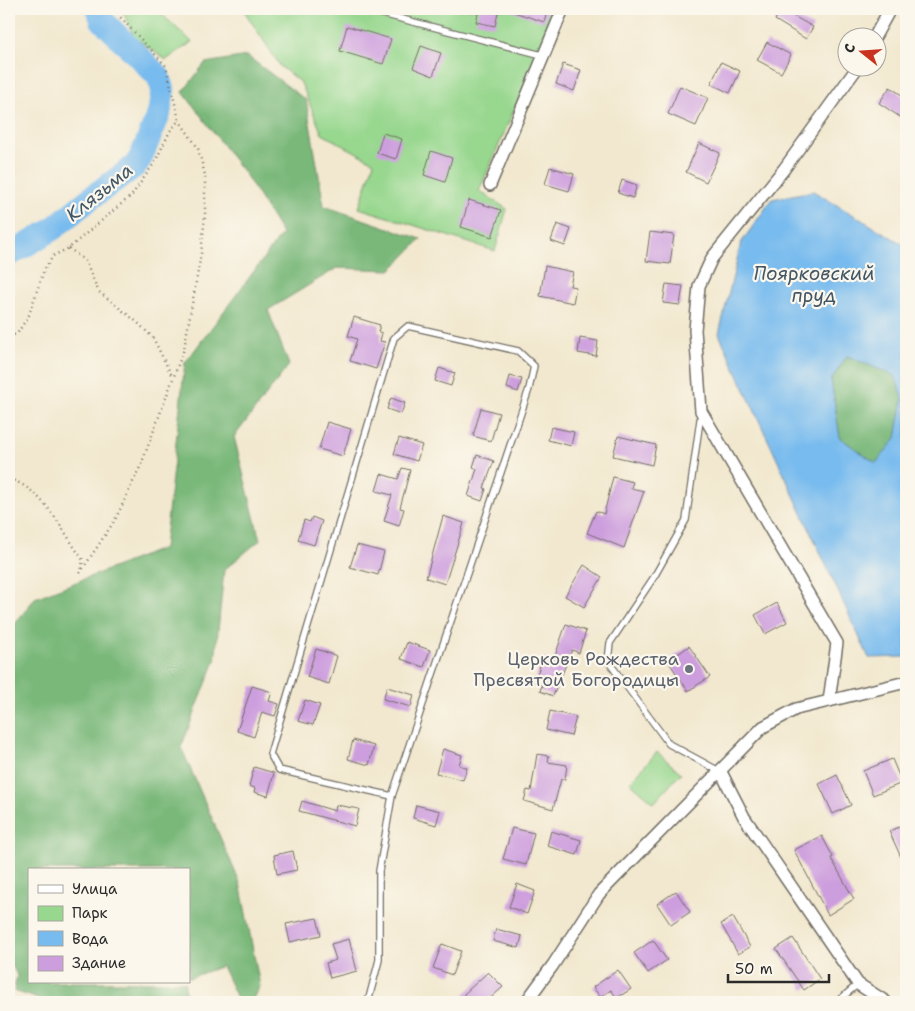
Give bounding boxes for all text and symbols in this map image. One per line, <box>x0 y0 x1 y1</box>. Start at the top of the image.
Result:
north arrow <box>838 28 888 78</box>
text: С <box>840 41 859 55</box>
water label: Клязьма <box>61 158 138 227</box>
water label: Поярковский пруд <box>753 261 875 308</box>
place label: Церковь Рождества Пресвятой Богородицы <box>474 647 679 692</box>
marker: Церковь Рождества Пресвятой Богородицы <box>683 663 695 675</box>
legend <box>28 868 190 984</box>
text: Улица <box>72 879 118 899</box>
text: Парк <box>72 903 108 923</box>
text: Вода <box>72 929 109 949</box>
scale bar <box>728 951 829 983</box>
text: Здание <box>72 953 126 973</box>
text: 50 m <box>735 959 773 979</box>

